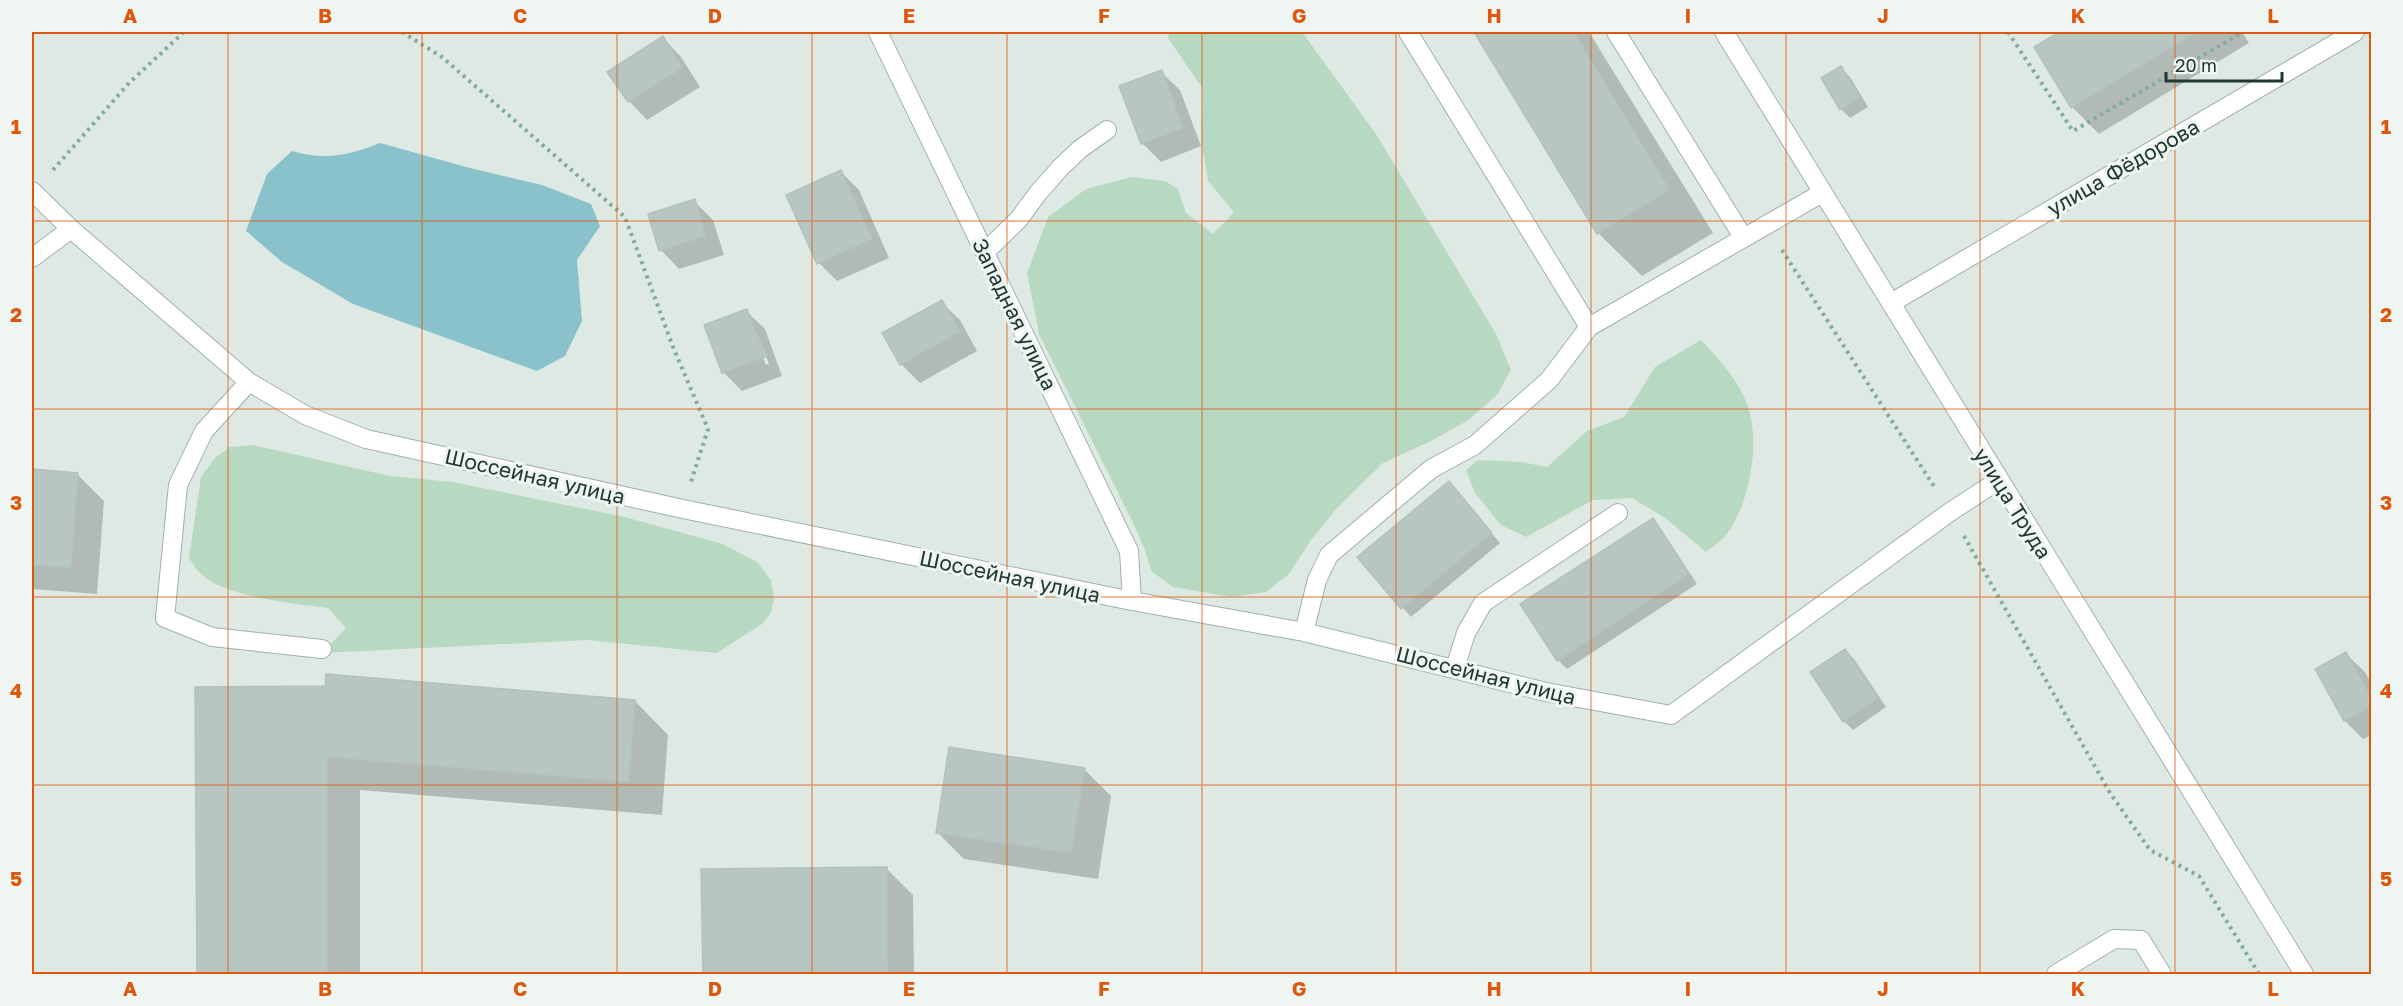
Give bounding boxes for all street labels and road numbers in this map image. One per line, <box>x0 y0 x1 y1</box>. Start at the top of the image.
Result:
street label: улица Фёдорова <box>2042 113 2204 221</box>
street label: Западная улица <box>967 234 1063 394</box>
street label: Шоссейная улица <box>442 443 628 509</box>
street label: улица Труда <box>1969 443 2057 563</box>
street label: Шоссейная улица <box>917 544 1103 608</box>
street label: Шоссейная улица <box>1393 640 1579 710</box>

